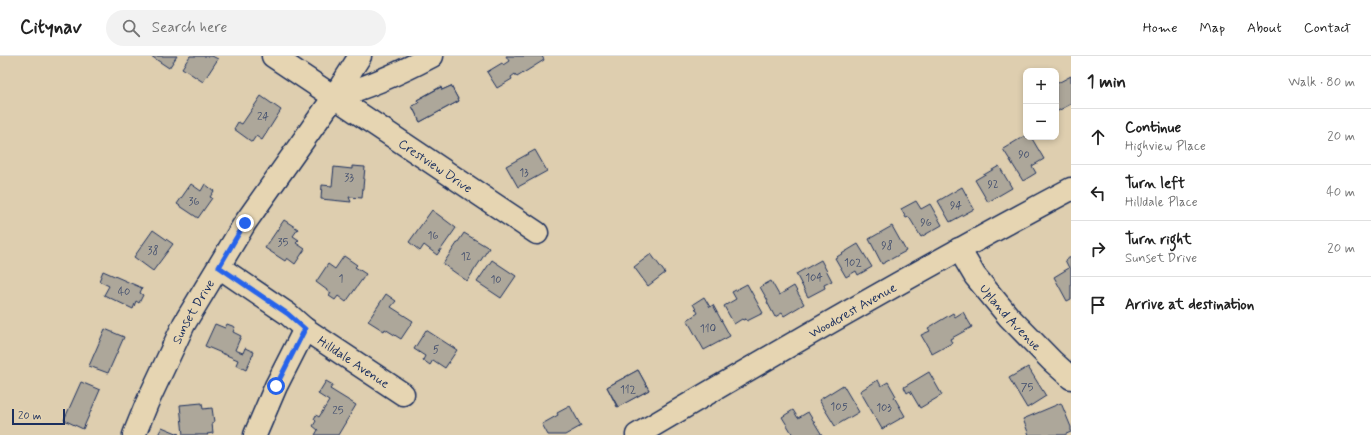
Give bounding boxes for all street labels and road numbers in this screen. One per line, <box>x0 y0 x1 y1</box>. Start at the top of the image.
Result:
street label: Crestview Drive <box>395 135 475 197</box>
street label: Sunset Drive <box>169 276 219 347</box>
street label: Woodcrest Avenue <box>806 279 900 343</box>
street label: Upland Avenue <box>975 281 1045 355</box>
street label: Hilldale Avenue <box>314 333 393 393</box>

